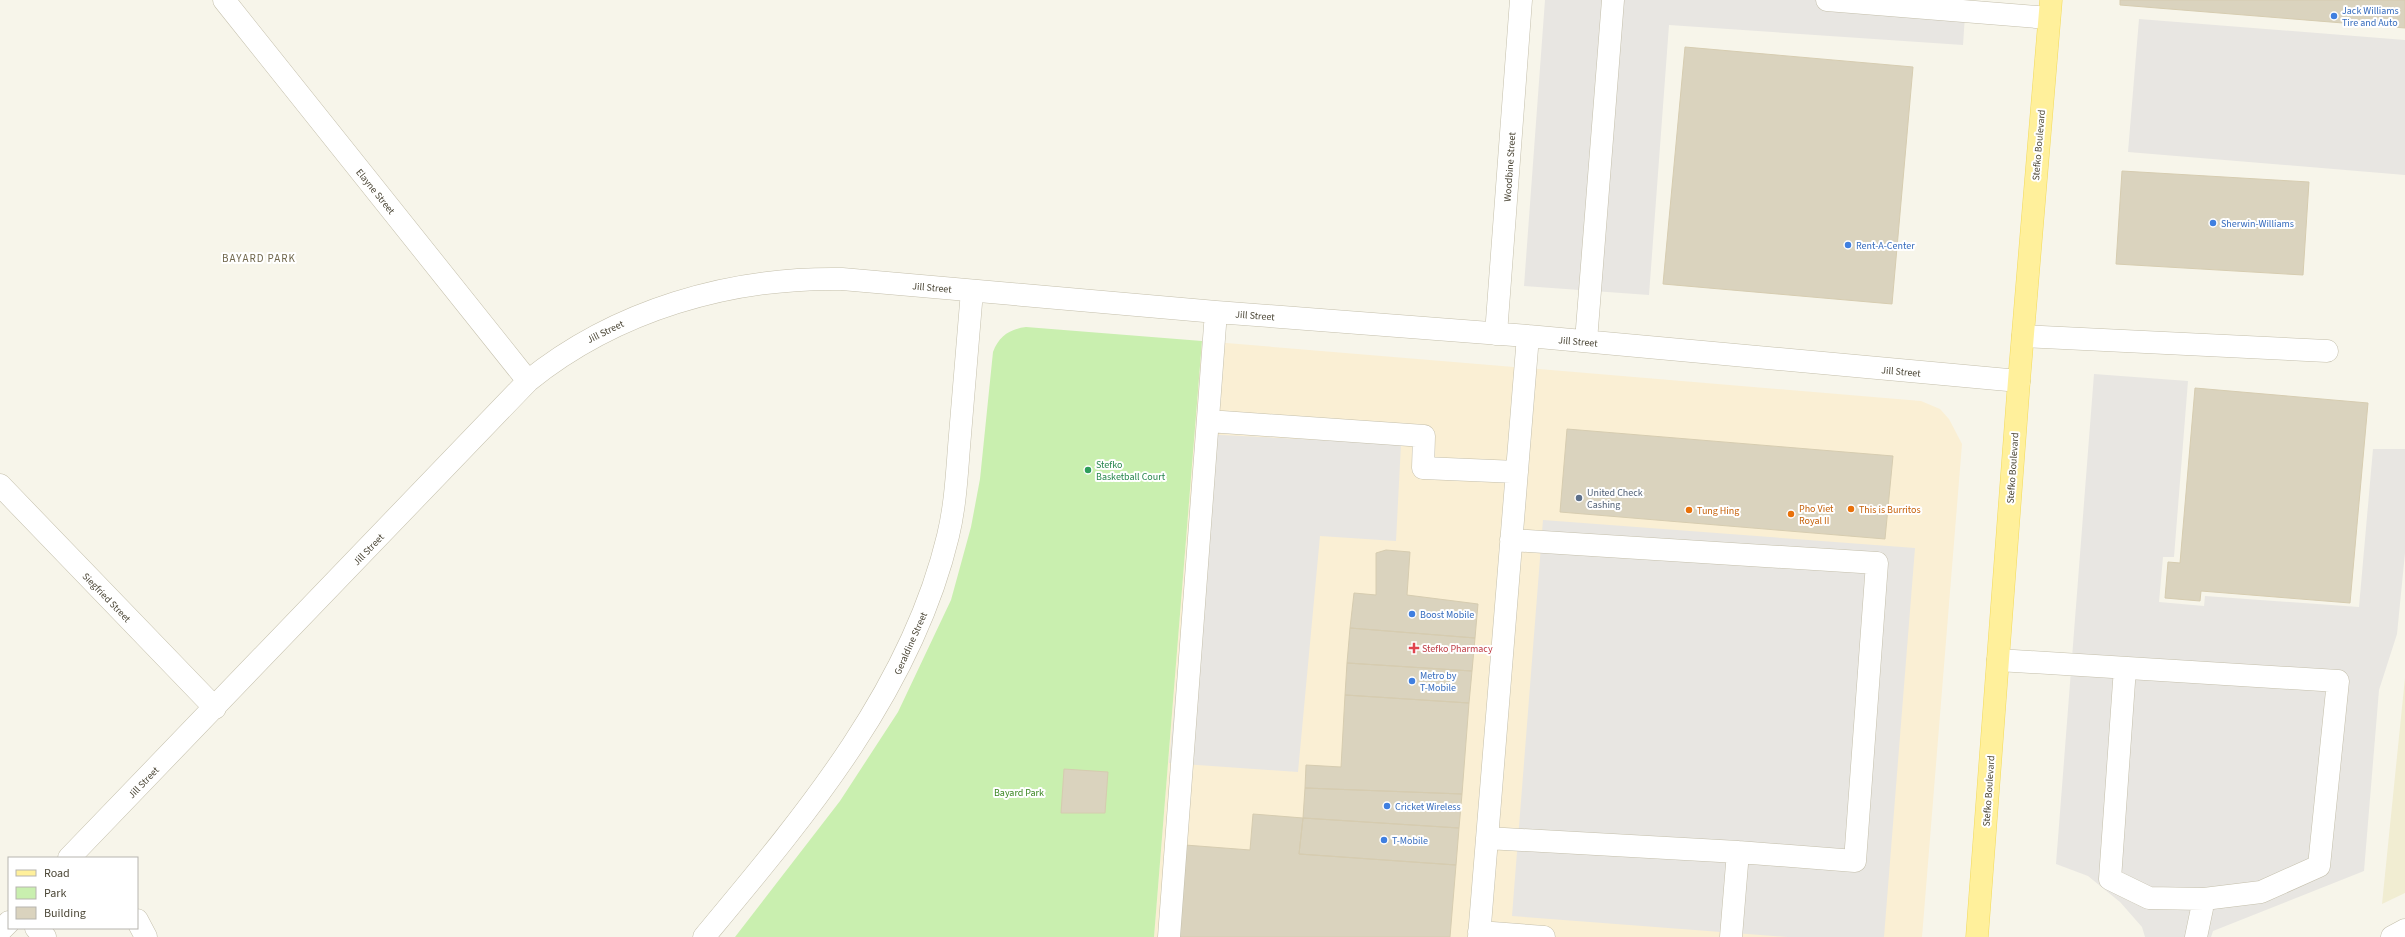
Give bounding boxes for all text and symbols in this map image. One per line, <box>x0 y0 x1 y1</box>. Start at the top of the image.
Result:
place label: Jack Williams Tire and Auto <box>2342 4 2399 30</box>
marker: Jack Williams Tire and Auto <box>2329 11 2339 21</box>
street label: Stefko Boulevard <box>2029 109 2049 181</box>
street label: Woodbine Street <box>1501 131 1519 202</box>
street label: Elayne Street <box>352 166 398 218</box>
place label: Sherwin-Williams <box>2221 217 2294 231</box>
marker: Sherwin-Williams <box>2208 218 2218 228</box>
place label: Rent-A-Center <box>1856 239 1915 253</box>
marker: Rent-A-Center <box>1843 240 1853 250</box>
district label: BAYARD PARK <box>222 251 296 266</box>
street label: Jill Street <box>912 279 953 297</box>
street label: Jill Street <box>1235 308 1276 324</box>
street label: Jill Street <box>585 317 627 347</box>
street label: Jill Street <box>1558 333 1599 351</box>
street label: Jill Street <box>1881 363 1922 381</box>
street label: Stefko Boulevard <box>2004 432 2022 504</box>
place label: Stefko Basketball Court <box>1096 458 1166 484</box>
marker: Stefko Basketball Court <box>1083 465 1093 475</box>
place label: United Check Cashing <box>1587 486 1643 512</box>
marker: United Check Cashing <box>1574 493 1584 503</box>
place label: Pho Viet Royal II <box>1799 502 1834 528</box>
place label: This is Burritos <box>1859 503 1921 517</box>
place label: Tung Hing <box>1697 504 1739 518</box>
marker: This is Burritos <box>1846 504 1856 514</box>
marker: Tung Hing <box>1684 505 1694 515</box>
marker: Pho Viet Royal II <box>1786 509 1796 519</box>
street label: Jill Street <box>350 530 388 569</box>
street label: Siegfried Street <box>79 570 134 626</box>
place label: Boost Mobile <box>1420 608 1474 622</box>
street label: Geraldine Street <box>891 609 931 677</box>
marker: Boost Mobile <box>1407 609 1417 619</box>
place label: Stefko Pharmacy <box>1422 642 1493 656</box>
marker: Stefko Pharmacy <box>1409 643 1419 653</box>
place label: Metro by T-Mobile <box>1420 669 1457 695</box>
marker: Metro by T-Mobile <box>1407 676 1417 686</box>
street label: Stefko Boulevard <box>1980 755 1998 827</box>
street label: Jill Street <box>125 763 163 802</box>
park label: Bayard Park <box>994 786 1044 800</box>
place label: Cricket Wireless <box>1395 800 1461 814</box>
marker: Cricket Wireless <box>1382 801 1392 811</box>
place label: T-Mobile <box>1392 834 1428 848</box>
marker: T-Mobile <box>1379 835 1389 845</box>
legend <box>8 857 138 929</box>
text: Road <box>44 865 70 882</box>
text: Park <box>44 885 66 902</box>
text: Building <box>44 905 86 922</box>

